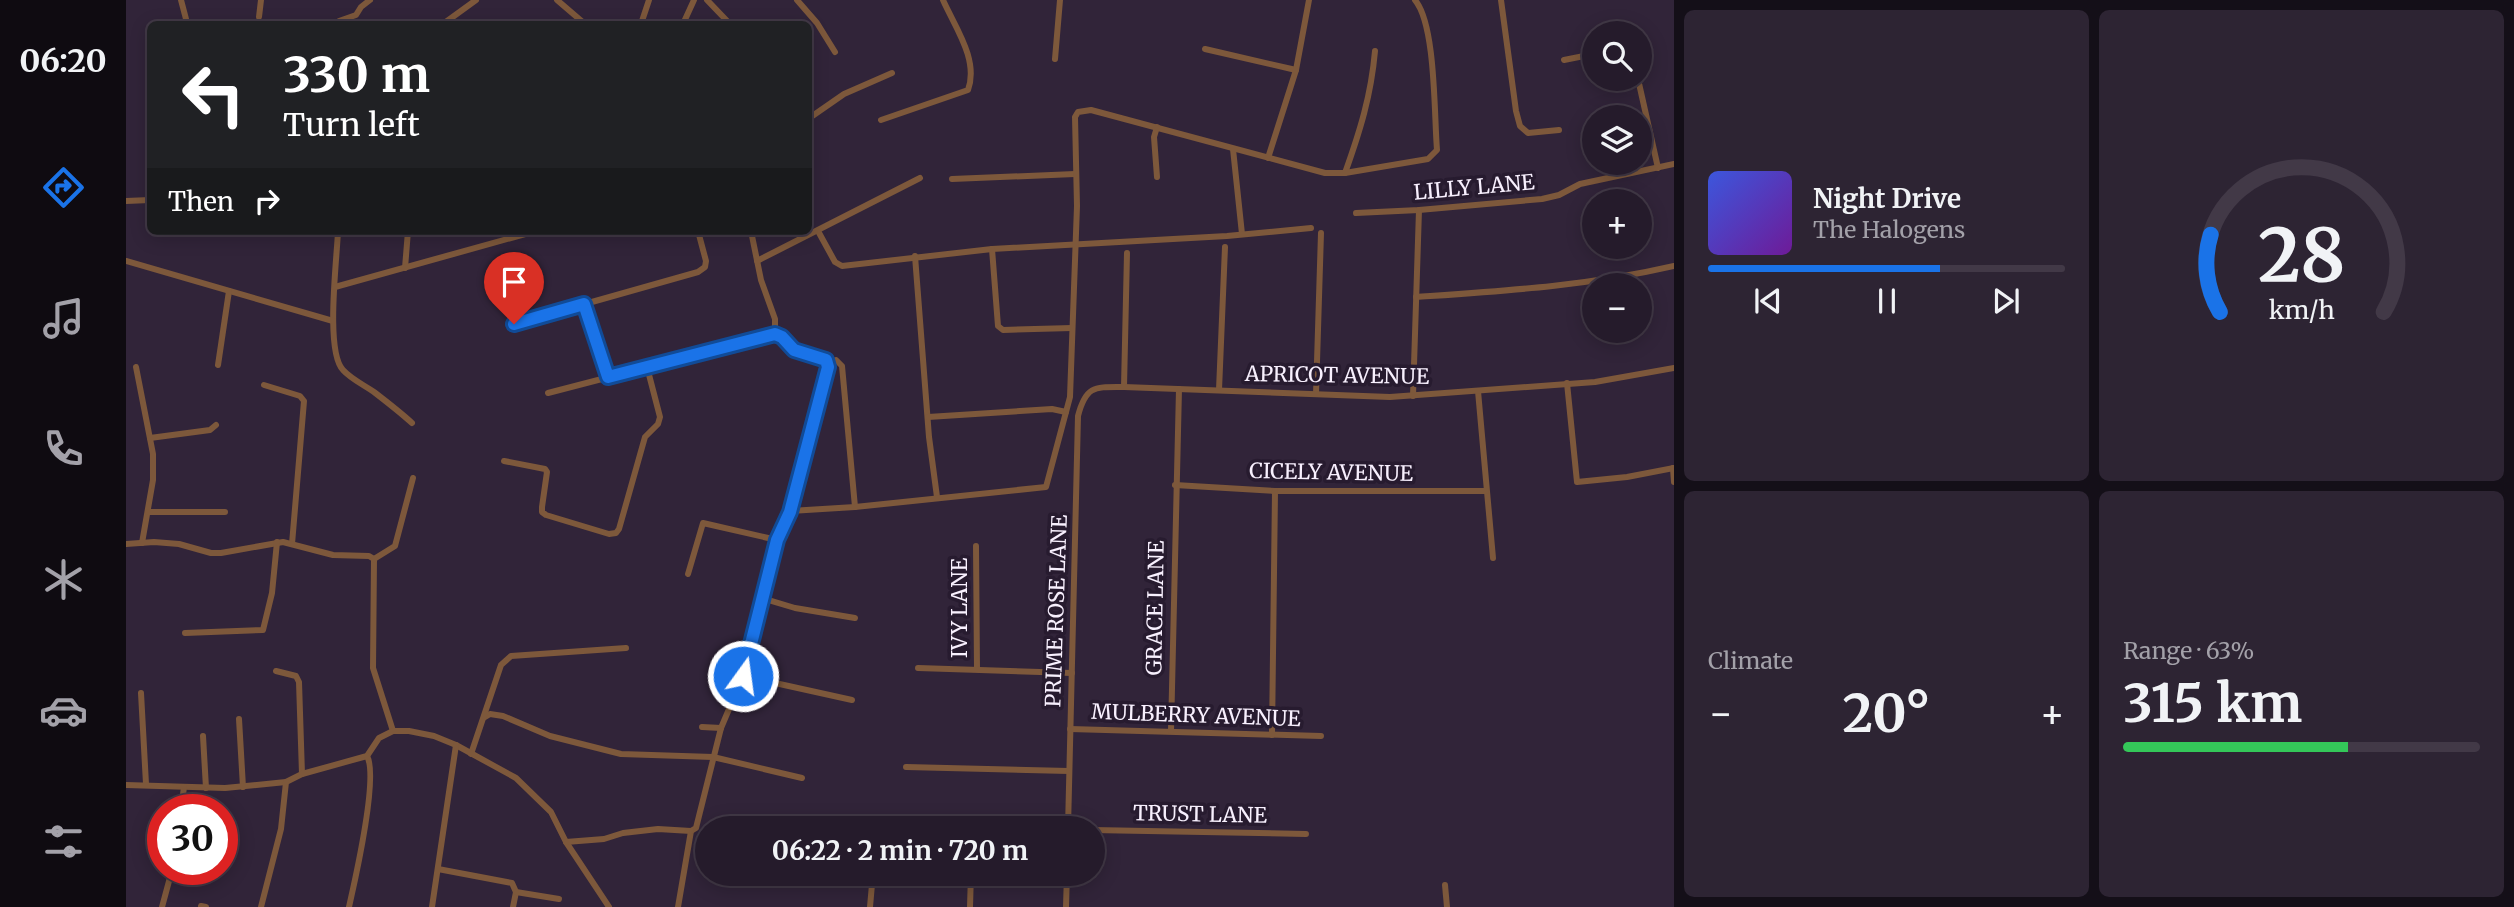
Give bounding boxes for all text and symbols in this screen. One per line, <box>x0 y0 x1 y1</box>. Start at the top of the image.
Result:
map controls <box>1582 21 1652 343</box>
button: search <box>1582 21 1652 91</box>
text: 06:20 <box>19 41 107 81</box>
text: 330 m <box>283 44 430 105</box>
icon: left <box>168 49 259 140</box>
text: Turn left <box>283 105 420 145</box>
button: layers <box>1582 105 1652 175</box>
icon: directions <box>39 163 88 212</box>
street label: LILLY LANE <box>1412 168 1536 206</box>
icon: right <box>248 182 286 220</box>
text: Night Drive <box>1813 182 1961 215</box>
text: Then <box>168 185 234 218</box>
button: + <box>1582 189 1652 259</box>
text: 28 <box>2258 210 2345 302</box>
text: The Halogens <box>1813 215 1965 244</box>
pin <box>484 252 544 324</box>
icon: arrive <box>495 263 533 301</box>
button: − <box>1582 273 1652 343</box>
icon: previous <box>1749 282 1787 320</box>
icon: pause <box>1868 282 1906 320</box>
icon: next <box>1987 282 2025 320</box>
icon: music <box>39 294 88 343</box>
text: km/h <box>2268 294 2335 326</box>
street label: APRICOT AVENUE <box>1244 360 1430 390</box>
icon: phone <box>39 424 88 473</box>
street label: CICELY AVENUE <box>1249 457 1414 487</box>
street label: PRIME ROSE LANE <box>1039 514 1073 708</box>
street label: GRACE LANE <box>1140 540 1170 676</box>
icon: climate <box>39 555 88 604</box>
street label: IVY LANE <box>946 557 973 658</box>
text: Range · 63% <box>2123 636 2254 665</box>
position arrow <box>706 639 780 713</box>
text: Climate <box>1708 646 1793 675</box>
text: 315 km <box>2123 671 2302 736</box>
text: 20° <box>1842 681 1931 746</box>
icon: car <box>39 686 88 735</box>
text: − <box>1708 690 1733 737</box>
text: + <box>2040 690 2065 737</box>
street label: MULBERRY AVENUE <box>1091 698 1302 732</box>
speed limit sign: 30 <box>147 794 238 885</box>
street label: TRUST LANE <box>1133 799 1268 829</box>
icon: filters <box>39 817 88 866</box>
text: 06:22 · 2 min · 720 m <box>772 834 1028 867</box>

